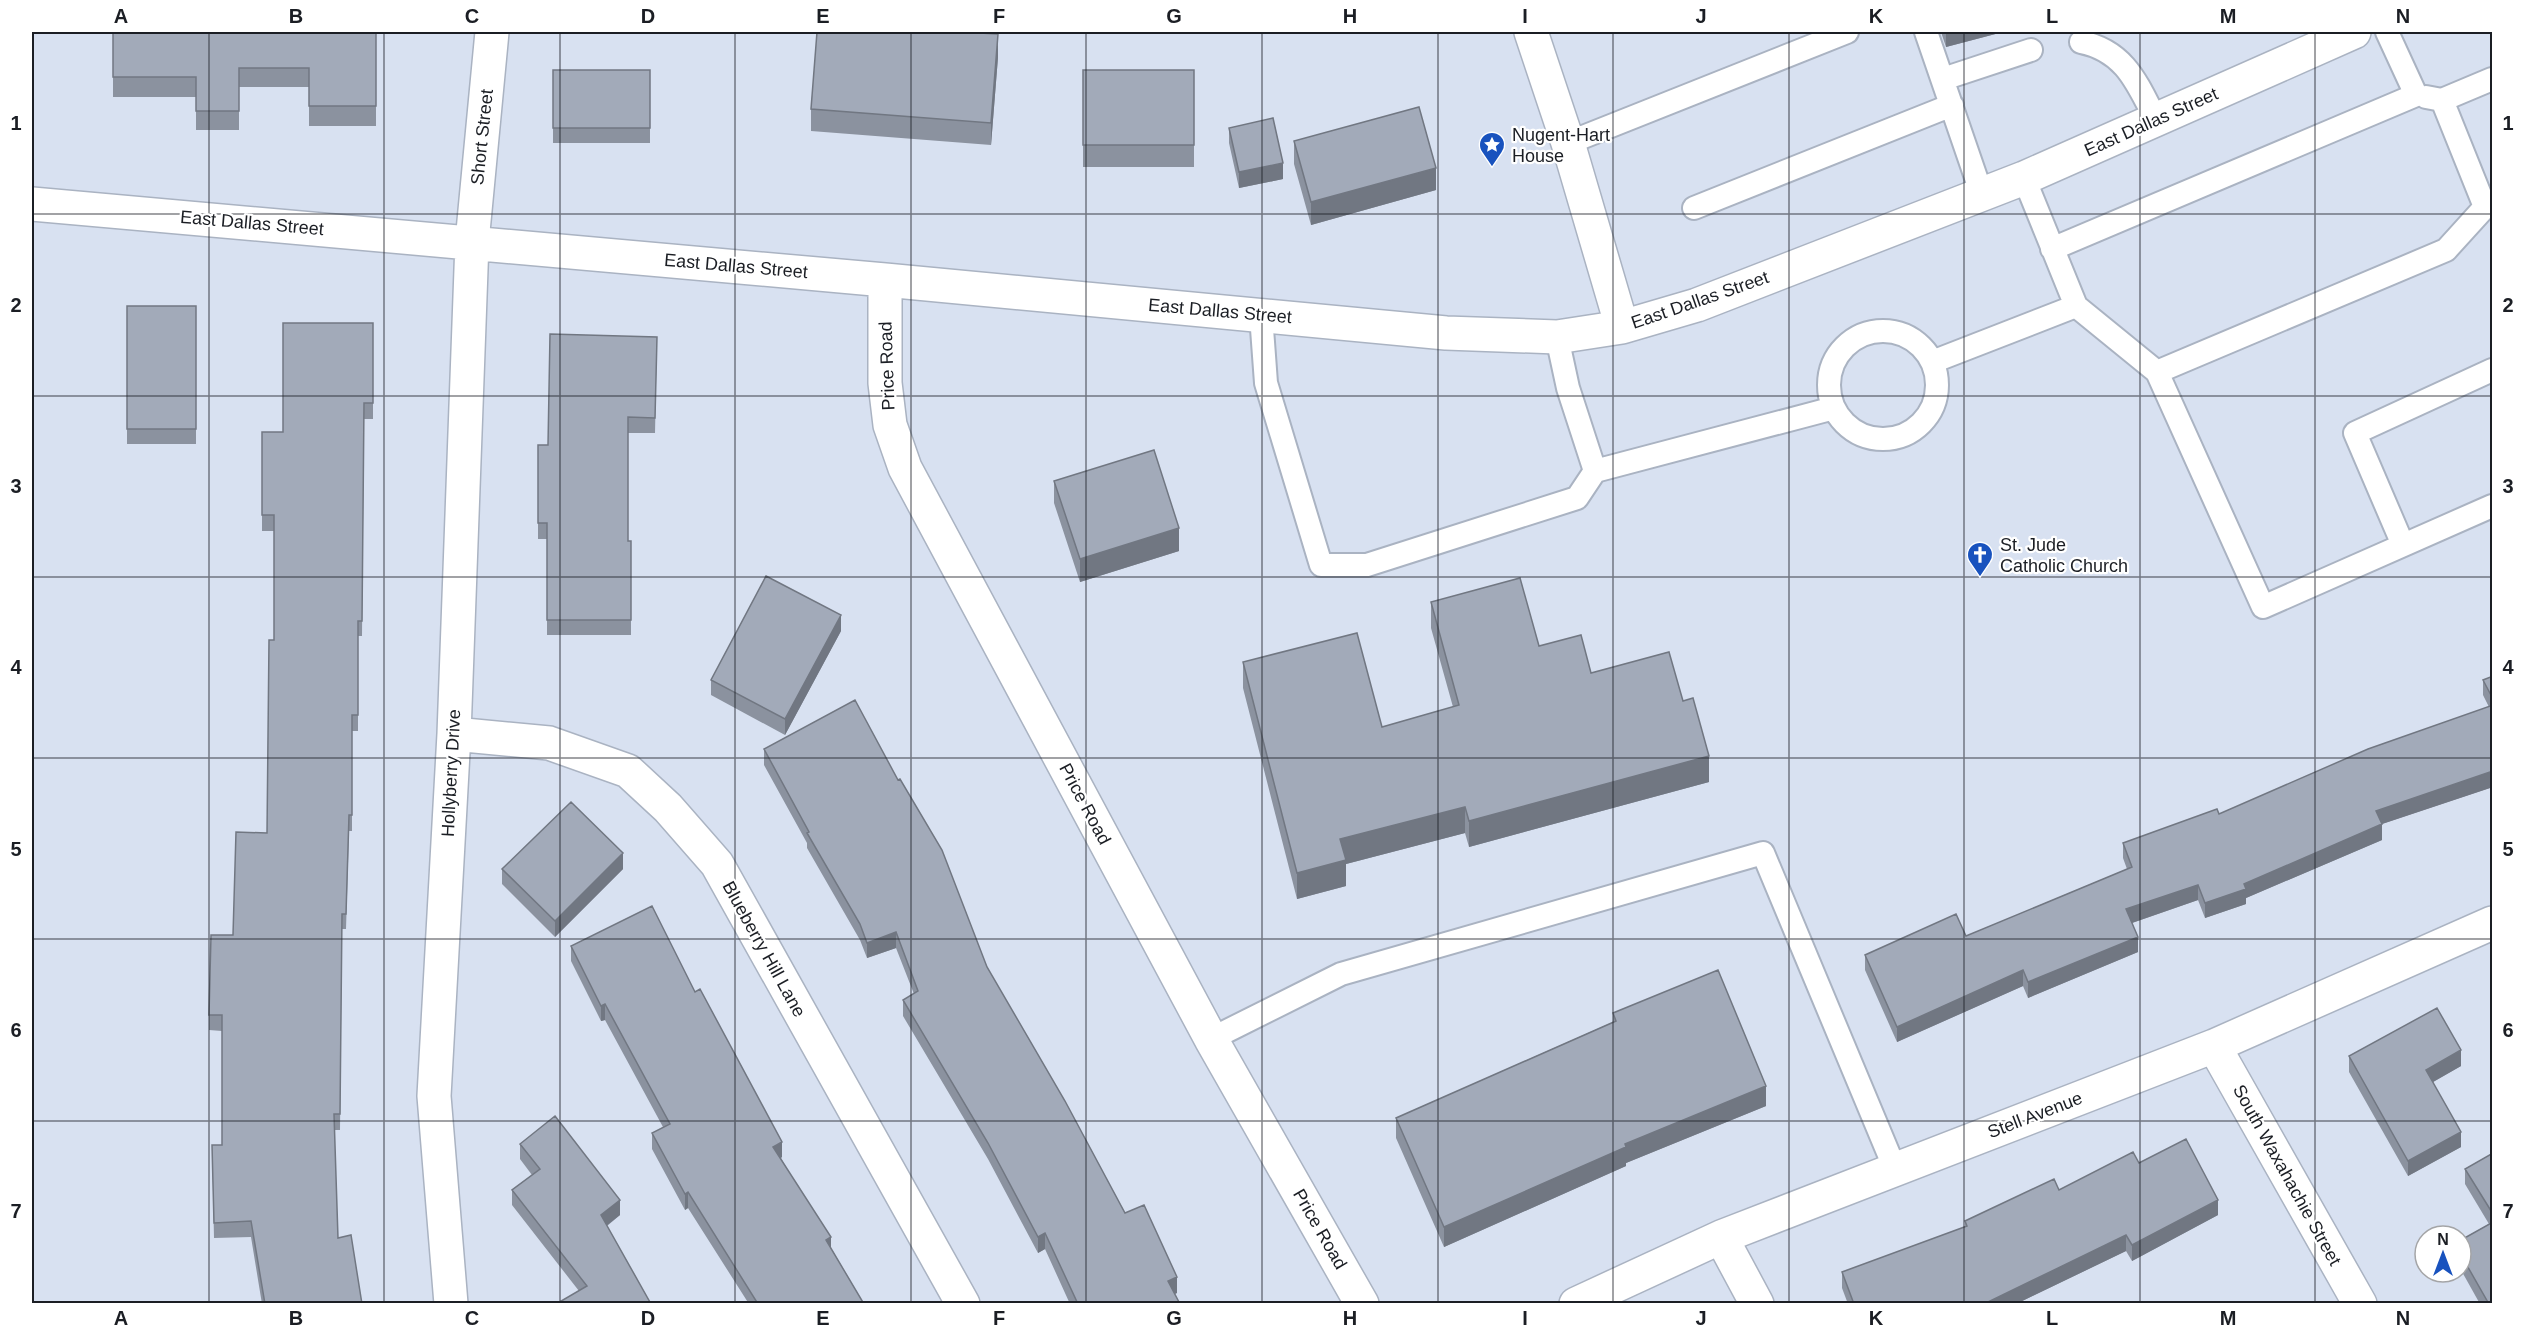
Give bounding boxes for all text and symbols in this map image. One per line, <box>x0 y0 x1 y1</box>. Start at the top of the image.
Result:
text: A <box>114 5 128 27</box>
text: B <box>289 5 303 27</box>
text: C <box>465 5 479 27</box>
text: D <box>641 5 655 27</box>
text: E <box>816 5 830 27</box>
text: F <box>993 5 1005 27</box>
text: G <box>1166 5 1182 27</box>
text: H <box>1343 5 1357 27</box>
text: I <box>1522 5 1528 27</box>
text: J <box>1695 5 1707 27</box>
text: K <box>1869 5 1884 27</box>
text: L <box>2046 5 2058 27</box>
text: M <box>2220 5 2236 27</box>
text: N <box>2396 5 2410 27</box>
street label: East Dallas Street <box>2081 84 2221 160</box>
street label: Short Street <box>467 88 497 186</box>
text: 1 <box>10 112 22 134</box>
text: 1 <box>2502 112 2514 134</box>
place label: Nugent-Hart House <box>1512 125 1610 166</box>
place icon: Nugent-Hart House <box>1477 130 1507 168</box>
street label: East Dallas Street <box>179 207 325 239</box>
street label: East Dallas Street <box>663 250 809 282</box>
street label: East Dallas Street <box>1629 267 1771 333</box>
text: 2 <box>10 294 22 316</box>
text: 2 <box>2502 294 2514 316</box>
street label: East Dallas Street <box>1147 295 1293 327</box>
street label: Price Road <box>875 321 899 411</box>
text: 3 <box>10 475 22 497</box>
text: 3 <box>2502 475 2514 497</box>
place label: St. Jude Catholic Church <box>2000 535 2128 576</box>
church icon: St. Jude Catholic Church <box>1965 540 1995 578</box>
text: 4 <box>10 656 22 678</box>
text: 4 <box>2502 656 2514 678</box>
street label: Hollyberry Drive <box>438 709 464 837</box>
street label: Price Road <box>1055 760 1115 848</box>
text: 5 <box>10 838 22 860</box>
text: 5 <box>2502 838 2514 860</box>
street label: Blueberry Hill Lane <box>718 878 810 1020</box>
text: 6 <box>10 1019 22 1041</box>
text: 6 <box>2502 1019 2514 1041</box>
street label: South Waxahachie Street <box>2229 1081 2345 1269</box>
street label: Stell Avenue <box>1985 1088 2085 1142</box>
street label: Price Road <box>1289 1185 1351 1273</box>
text: 7 <box>10 1200 22 1222</box>
text: 7 <box>2502 1200 2514 1222</box>
north arrow <box>2413 1224 2473 1284</box>
text: N <box>2437 1231 2449 1248</box>
text: A <box>114 1307 128 1329</box>
text: B <box>289 1307 303 1329</box>
text: C <box>465 1307 479 1329</box>
text: D <box>641 1307 655 1329</box>
text: E <box>816 1307 830 1329</box>
text: F <box>993 1307 1005 1329</box>
text: G <box>1166 1307 1182 1329</box>
text: H <box>1343 1307 1357 1329</box>
text: I <box>1522 1307 1528 1329</box>
text: J <box>1695 1307 1707 1329</box>
text: K <box>1869 1307 1884 1329</box>
text: L <box>2046 1307 2058 1329</box>
text: M <box>2220 1307 2236 1329</box>
text: N <box>2396 1307 2410 1329</box>

